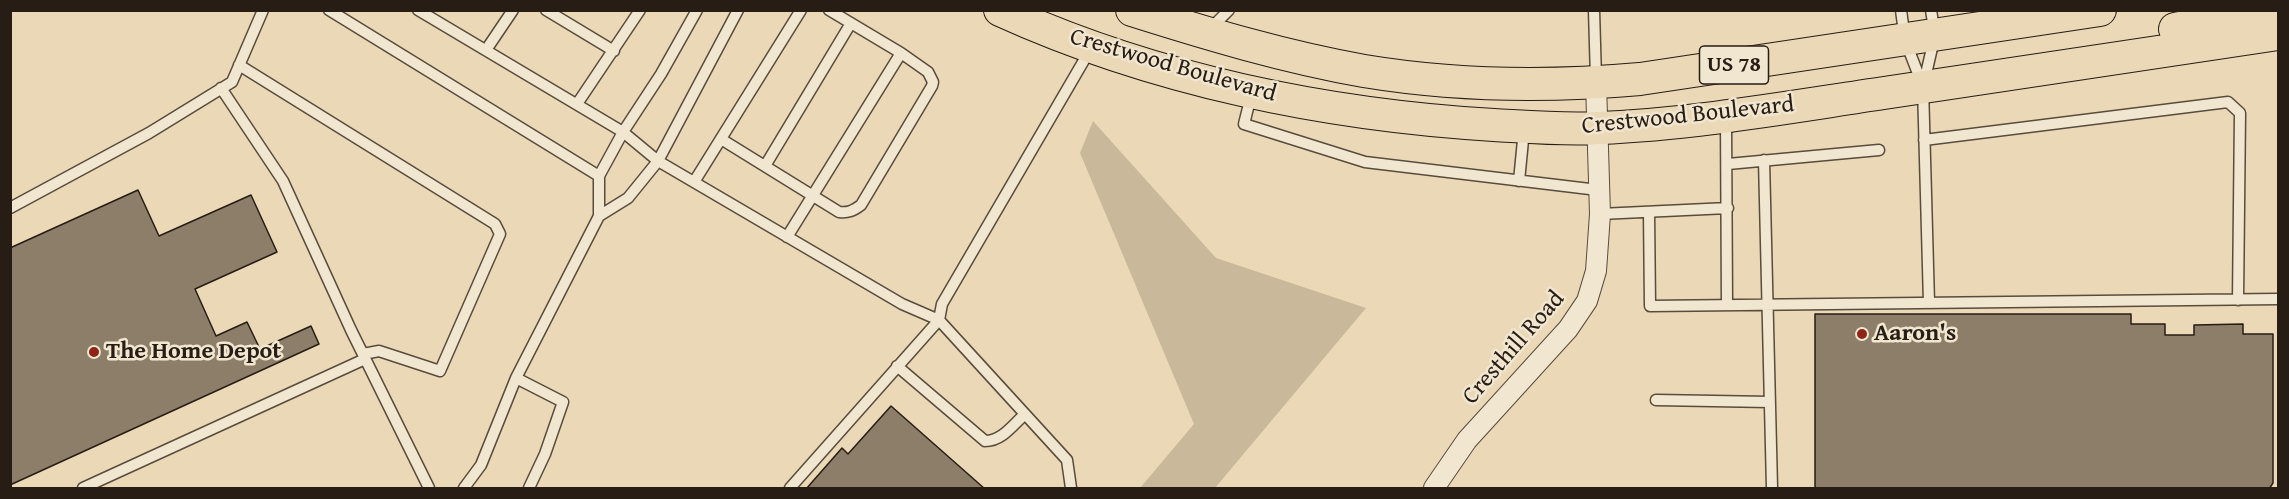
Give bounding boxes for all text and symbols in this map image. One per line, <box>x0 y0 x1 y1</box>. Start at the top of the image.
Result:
street label: Crestwood Boulevard <box>1067 23 1279 109</box>
road number: US 78 <box>1700 46 1768 84</box>
street label: Crestwood Boulevard <box>1580 91 1796 141</box>
street label: Cresthill Road <box>1457 285 1571 411</box>
place label: Aaron's <box>1874 320 1956 348</box>
marker: Aaron's <box>1855 327 1869 341</box>
place label: The Home Depot <box>106 338 281 366</box>
marker: The Home Depot <box>87 345 101 359</box>

